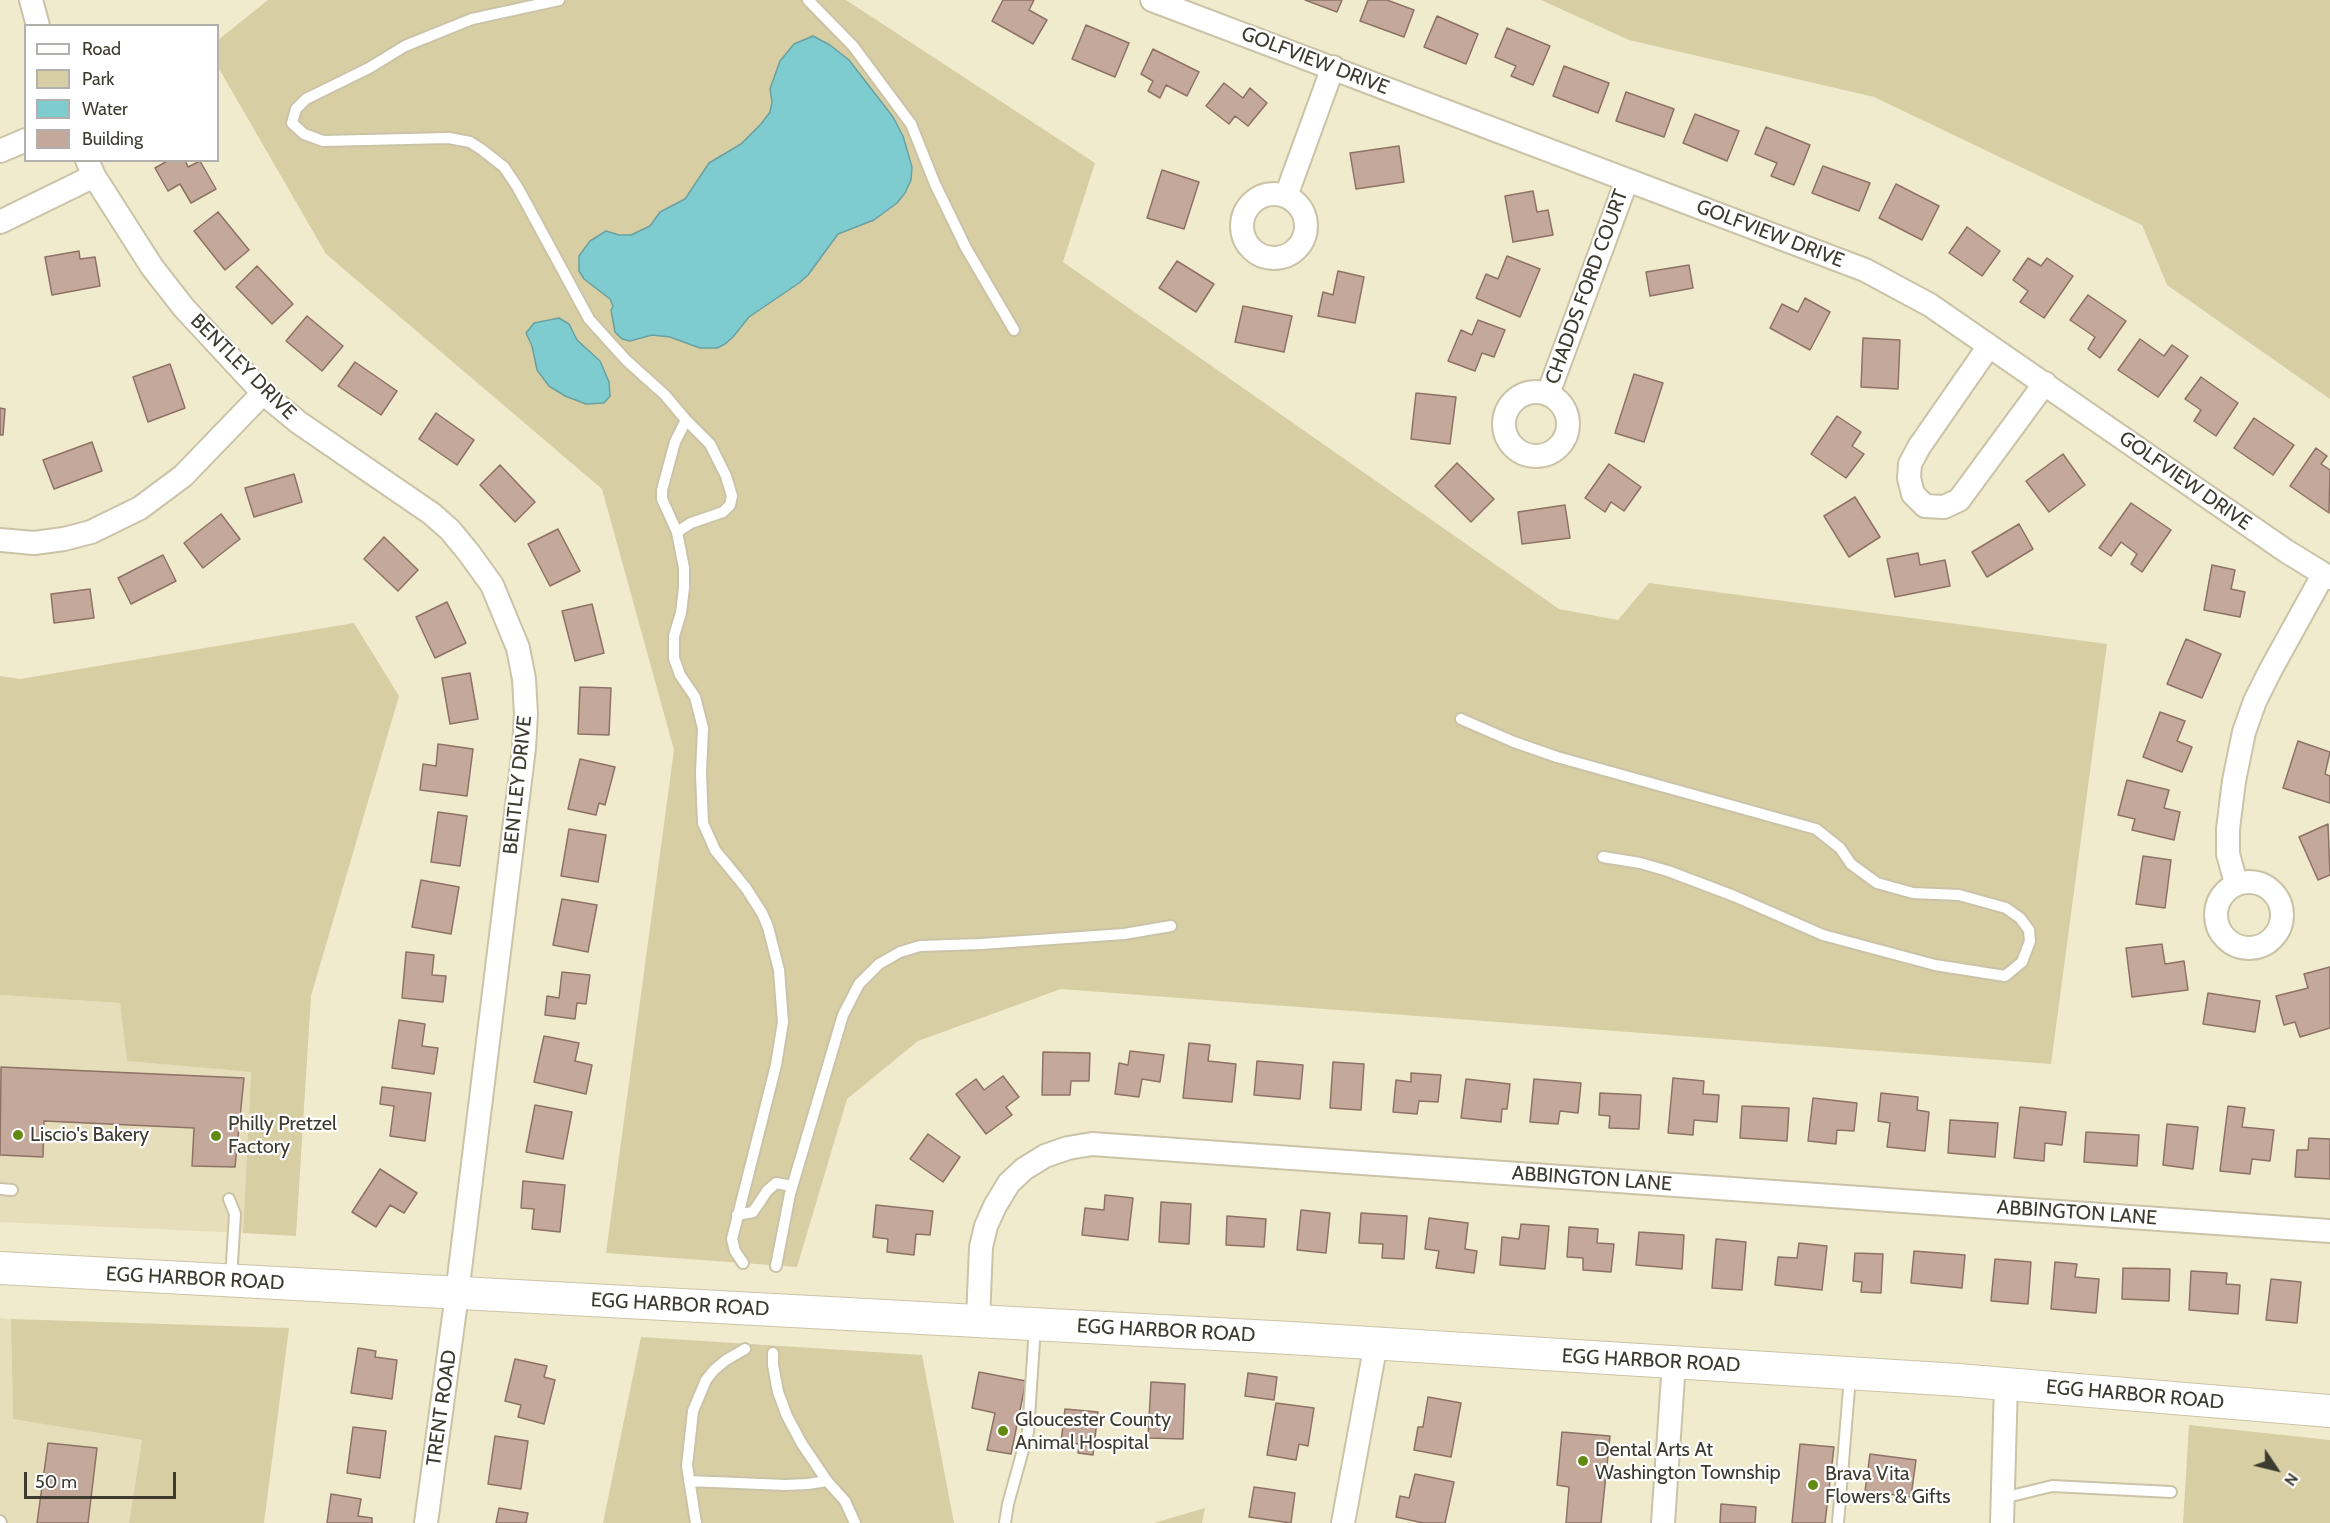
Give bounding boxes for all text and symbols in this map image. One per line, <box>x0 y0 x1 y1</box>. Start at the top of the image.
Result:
street label: GOLFVIEW DRIVE <box>1238 22 1392 100</box>
legend <box>24 24 219 162</box>
text: Road <box>82 38 121 60</box>
text: Park <box>82 68 114 90</box>
text: Water <box>82 98 128 120</box>
text: Building <box>82 128 143 150</box>
street label: CHADDS FORD COURT <box>1541 186 1633 388</box>
street label: GOLFVIEW DRIVE <box>1693 195 1847 273</box>
street label: BENTLEY DRIVE <box>185 309 301 425</box>
street label: GOLFVIEW DRIVE <box>2114 426 2256 536</box>
street label: BENTLEY DRIVE <box>499 714 537 856</box>
place label: Philly Pretzel Factory <box>228 1112 337 1159</box>
place label: Liscio's Bakery <box>30 1123 149 1147</box>
marker: Liscio's Bakery <box>11 1128 25 1142</box>
marker: Philly Pretzel Factory <box>209 1129 223 1143</box>
street label: ABBINGTON LANE <box>1511 1161 1673 1197</box>
street label: ABBINGTON LANE <box>1996 1195 2158 1231</box>
street label: EGG HARBOR ROAD <box>105 1262 285 1296</box>
street label: EGG HARBOR ROAD <box>590 1288 770 1322</box>
street label: EGG HARBOR ROAD <box>1076 1314 1256 1348</box>
street label: EGG HARBOR ROAD <box>1561 1344 1741 1378</box>
street label: TRENT ROAD <box>422 1348 462 1468</box>
street label: EGG HARBOR ROAD <box>2045 1375 2225 1415</box>
place label: Gloucester County Animal Hospital <box>1015 1408 1171 1455</box>
marker: Gloucester County Animal Hospital <box>996 1424 1010 1438</box>
place label: Dental Arts At Washington Township <box>1595 1438 1781 1485</box>
north arrow <box>2246 1439 2306 1499</box>
marker: Dental Arts At Washington Township <box>1576 1454 1590 1468</box>
scale bar <box>27 1460 178 1498</box>
place label: Brava Vita Flowers & Gifts <box>1825 1462 1951 1509</box>
text: N <box>2280 1470 2302 1490</box>
text: 50 m <box>35 1471 77 1493</box>
marker: Brava Vita Flowers & Gifts <box>1806 1478 1820 1492</box>

